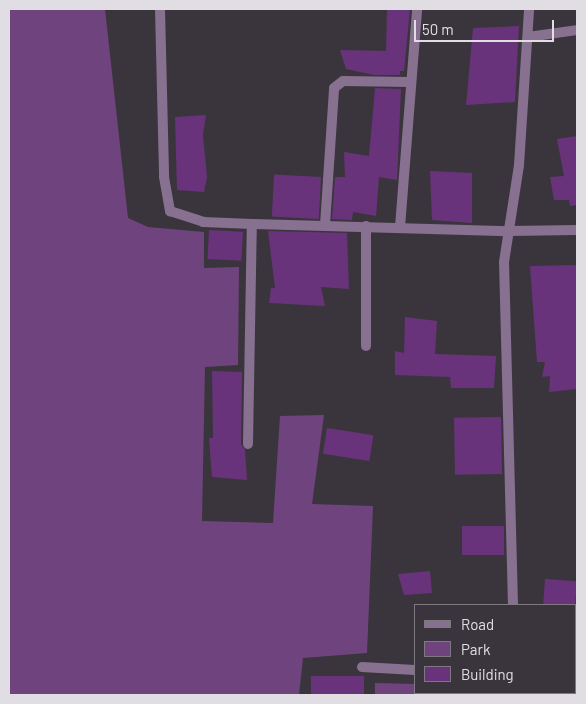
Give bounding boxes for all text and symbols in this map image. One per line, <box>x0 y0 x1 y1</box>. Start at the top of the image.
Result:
scale bar <box>416 10 556 42</box>
text: 50 m <box>422 20 454 38</box>
legend <box>414 604 576 694</box>
text: Road <box>461 615 494 633</box>
text: Park <box>461 640 490 658</box>
text: Building <box>461 665 514 683</box>

